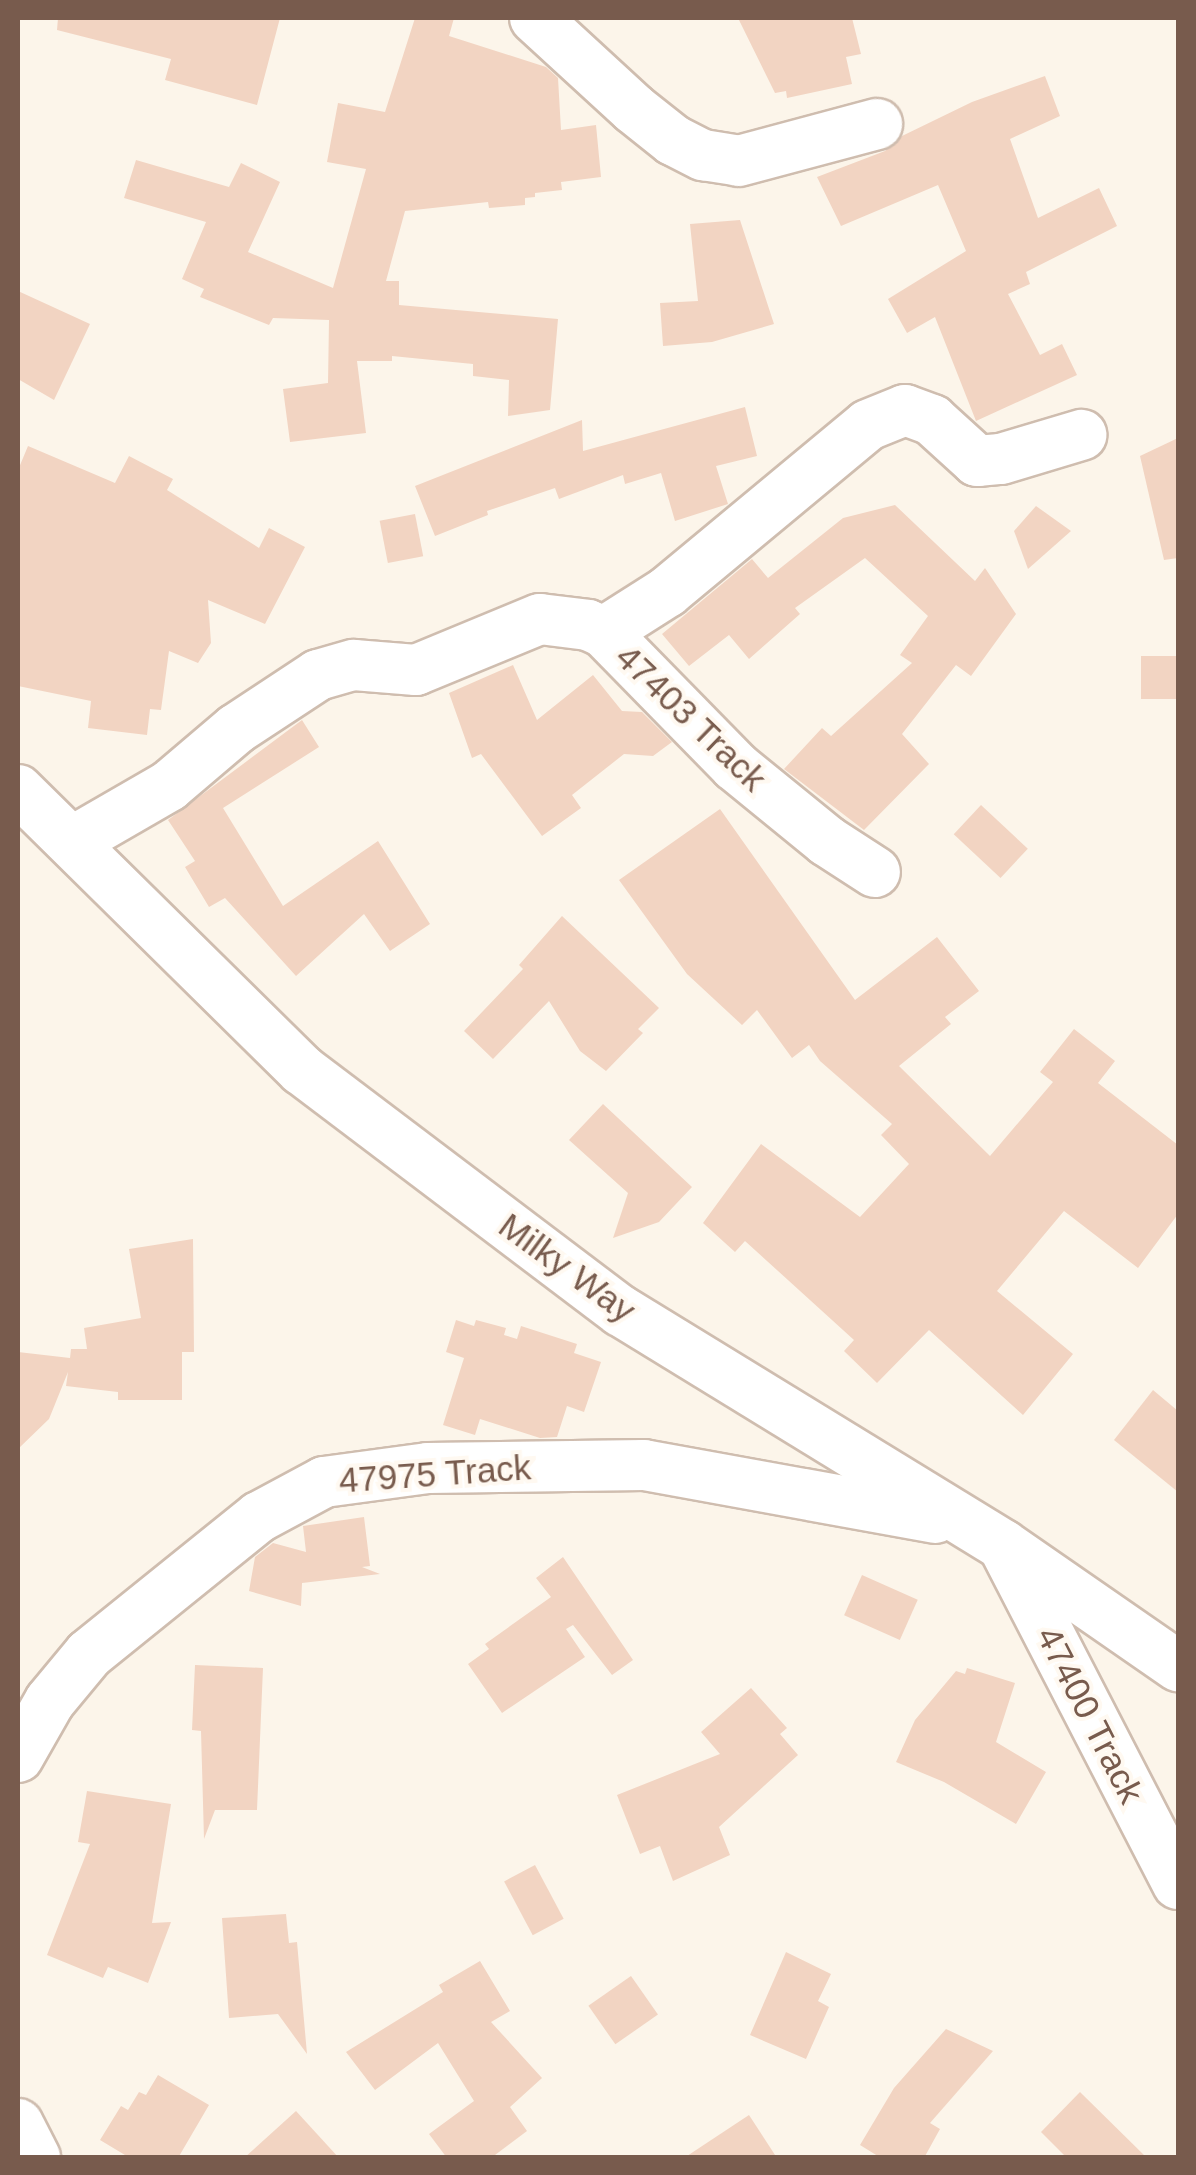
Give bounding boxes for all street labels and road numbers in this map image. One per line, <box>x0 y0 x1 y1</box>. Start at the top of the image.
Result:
street label: 47403 Track <box>607 636 775 800</box>
street label: Milky Way <box>491 1205 643 1331</box>
street label: 47975 Track <box>337 1446 533 1502</box>
street label: 47400 Track <box>1027 1619 1153 1811</box>

